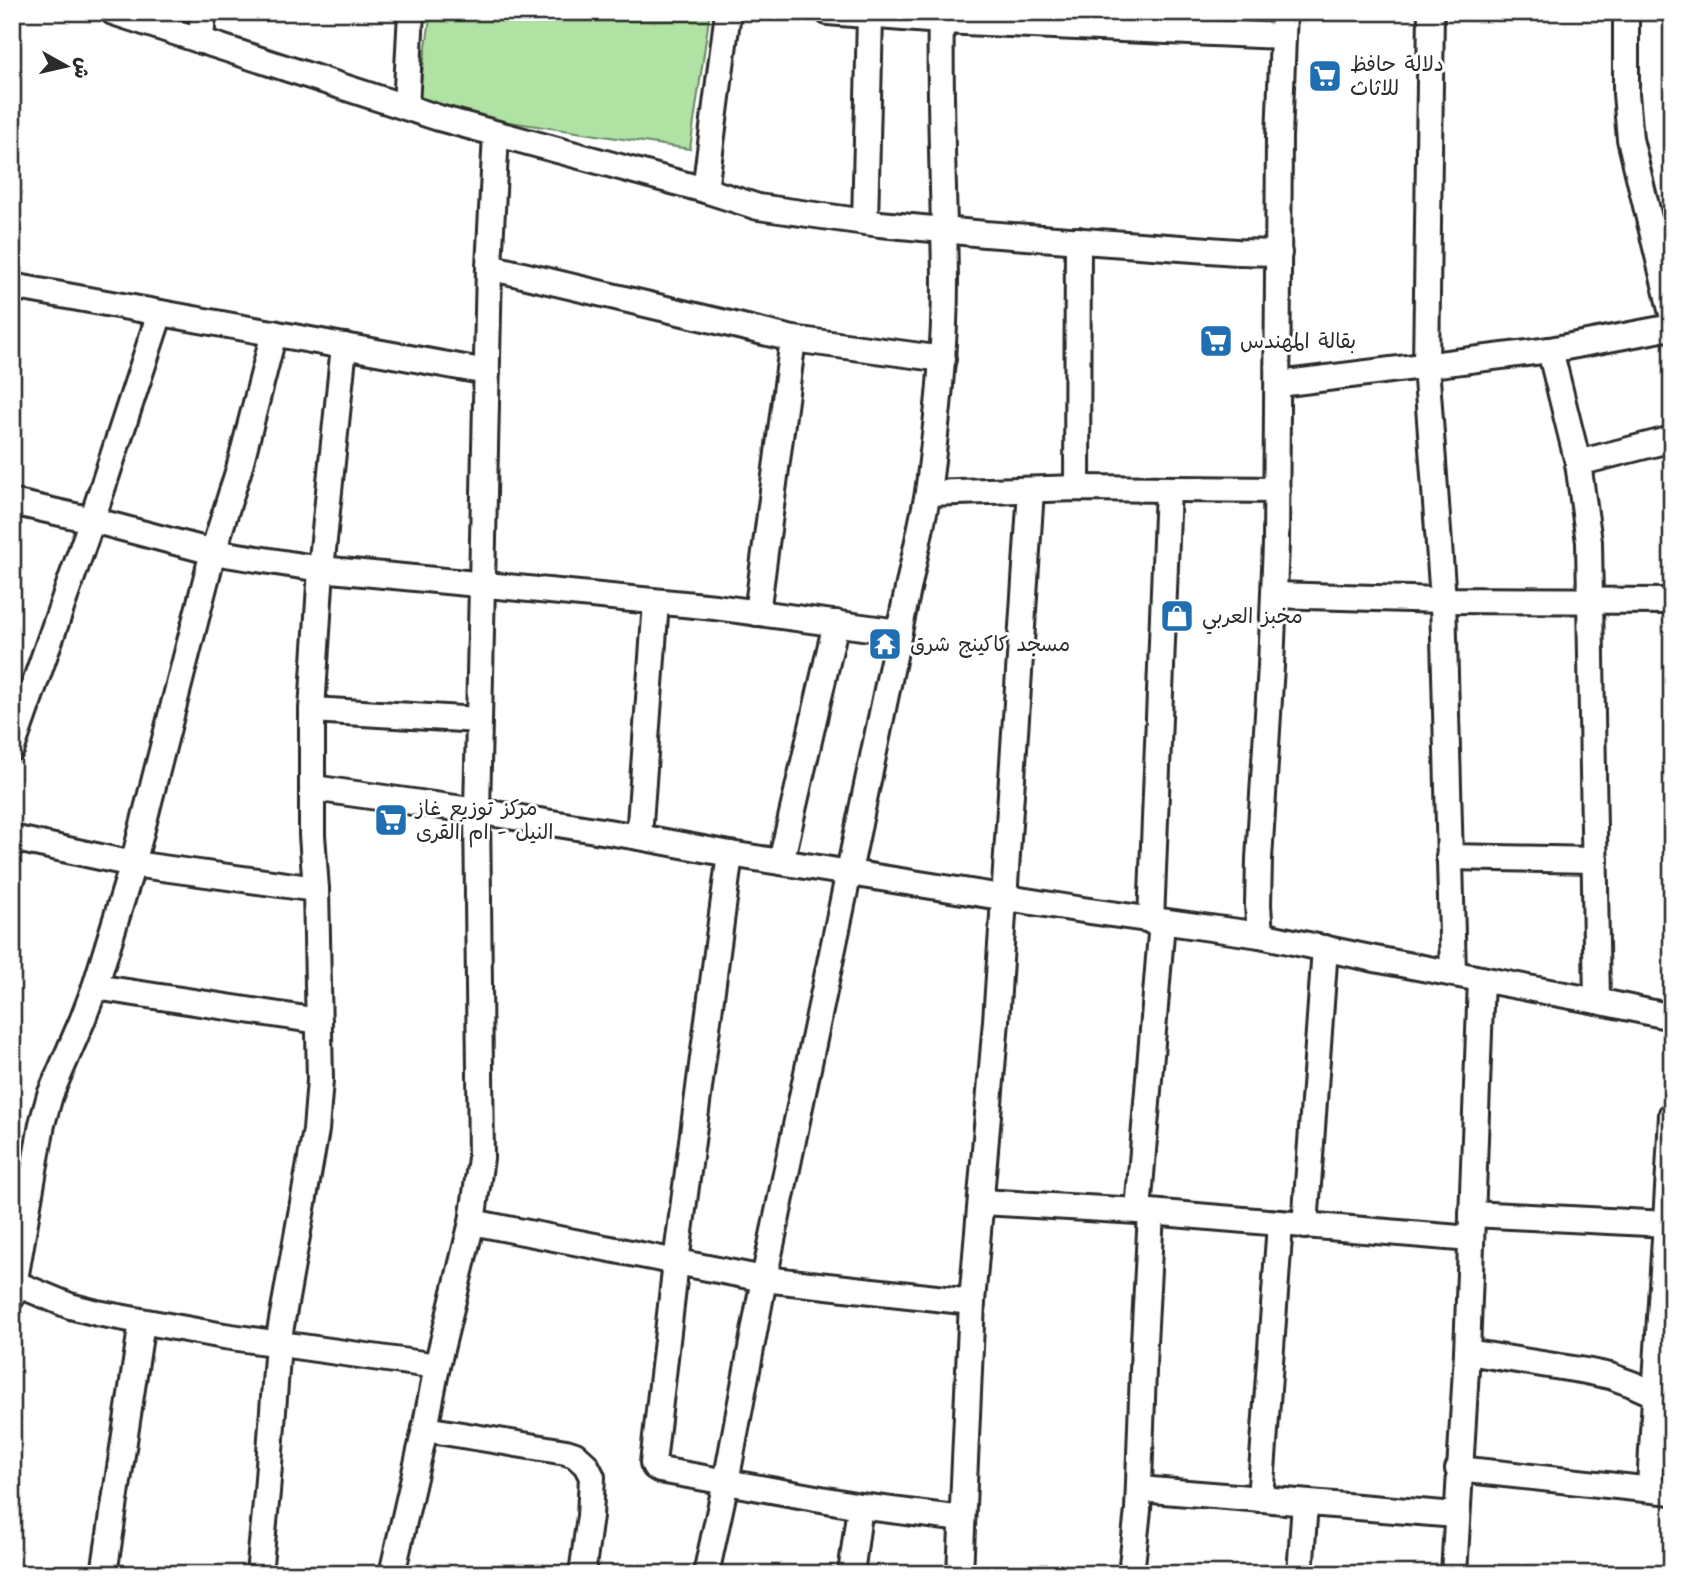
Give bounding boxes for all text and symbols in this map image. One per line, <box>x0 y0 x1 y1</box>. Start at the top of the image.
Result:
north arrow <box>32 32 102 102</box>
place label: دلالة حافظ للاثاث <box>1350 49 1444 106</box>
text: ش <box>65 56 97 81</box>
supermarket icon: دلالة حافظ للاثاث <box>1306 57 1344 95</box>
supermarket icon: بقالة المهندس <box>1197 322 1235 360</box>
place label: بقالة المهندس <box>1240 326 1356 359</box>
shop icon: مخبز العربي <box>1158 597 1196 635</box>
place label: مخبز العربي <box>1202 601 1303 635</box>
temple icon: مسجد كاكينج شرق <box>866 625 904 663</box>
place label: مسجد كاكينج شرق <box>910 629 1070 662</box>
place label: مركز توزيع غاز النيل - ام القرى <box>414 793 554 850</box>
supermarket icon: مركز توزيع غاز النيل - ام القرى <box>372 801 410 839</box>

